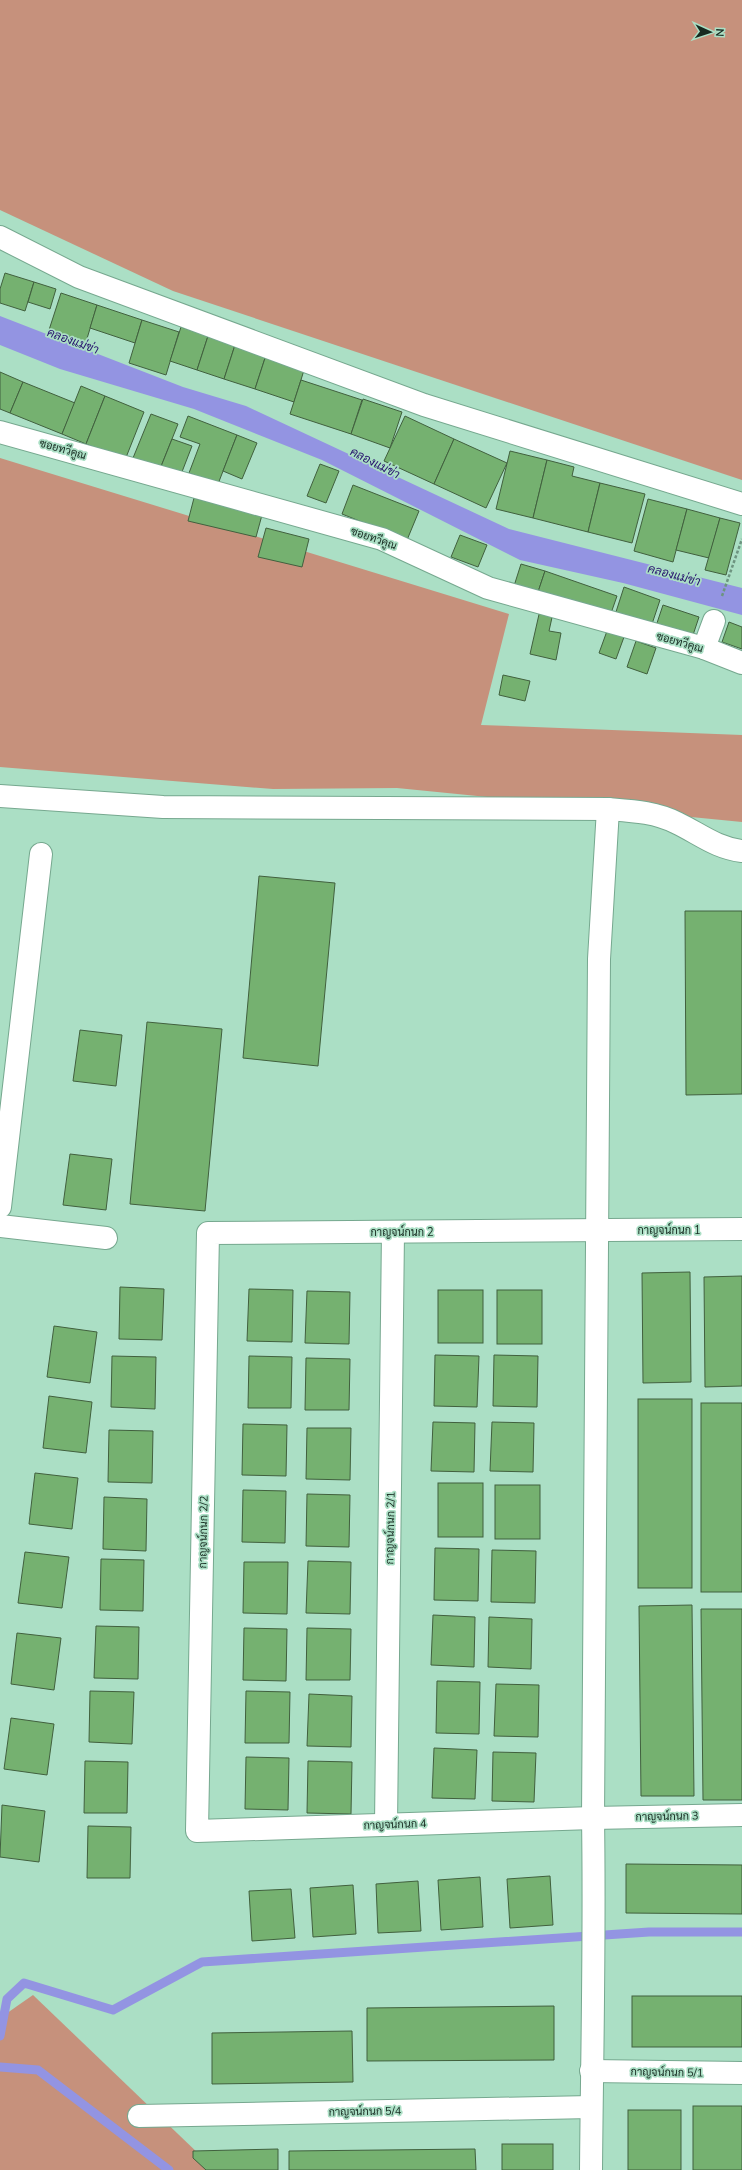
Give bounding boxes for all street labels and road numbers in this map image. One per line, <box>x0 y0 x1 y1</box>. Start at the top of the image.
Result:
street label: ซอยทวีคูณ <box>38 435 88 463</box>
street label: ซอยทวีคูณ <box>349 523 399 553</box>
street label: ซอยทวีคูณ <box>655 628 705 656</box>
street label: กาญจน์กนก 1 <box>637 1222 701 1238</box>
street label: กาญจน์กนก 2 <box>370 1224 434 1240</box>
street label: กาญจน์กนก 2/1 <box>381 1491 399 1565</box>
street label: กาญจน์กนก 2/2 <box>194 1495 212 1569</box>
street label: กาญจน์กนก 3 <box>635 1807 699 1825</box>
street label: กาญจน์กนก 4 <box>363 1815 427 1833</box>
street label: กาญจน์กนก 5/1 <box>630 2063 704 2081</box>
street label: กาญจน์กนก 5/4 <box>328 2102 402 2120</box>

